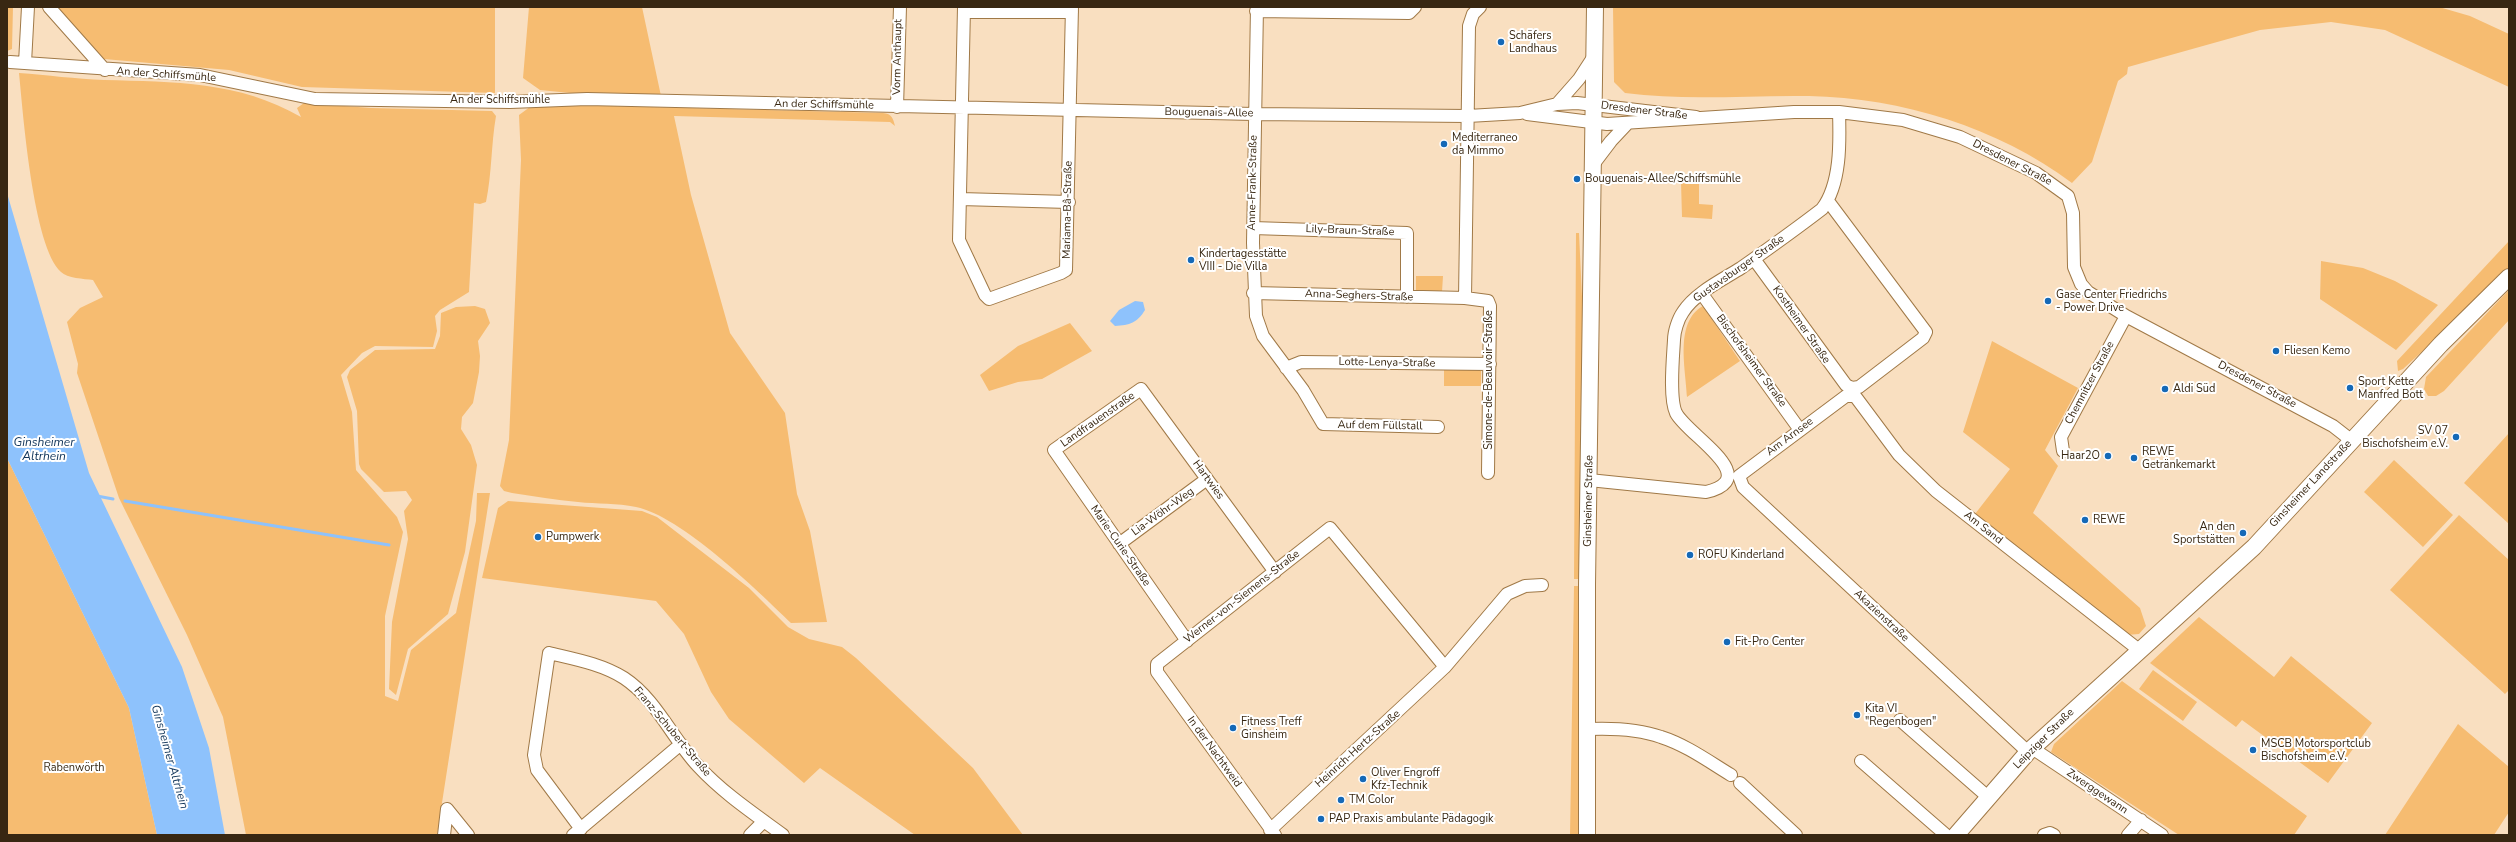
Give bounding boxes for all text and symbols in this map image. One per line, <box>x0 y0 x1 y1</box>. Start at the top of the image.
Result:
street label: Vorm Anthaupt <box>891 19 905 95</box>
place label: Schäfers Landhaus <box>1509 29 1557 55</box>
marker: Schäfers Landhaus <box>1496 37 1506 47</box>
street label: An der Schiffsmühle <box>116 65 216 85</box>
street label: An der Schiffsmühle <box>450 93 550 107</box>
street label: An der Schiffsmühle <box>774 98 874 112</box>
street label: Dresdener Straße <box>1600 99 1688 123</box>
street label: Bouguenais-Allee <box>1165 106 1253 120</box>
place label: Mediterraneo da Mimmo <box>1452 131 1518 157</box>
street label: Anne-Frank-Straße <box>1246 135 1260 231</box>
street label: Dresdener Straße <box>1970 137 2054 189</box>
marker: Mediterraneo da Mimmo <box>1439 139 1449 149</box>
street label: Mariama-Bâ-Straße <box>1061 161 1075 259</box>
place label: Bouguenais-Allee/Schiffsmühle <box>1585 172 1741 186</box>
marker: Bouguenais-Allee/Schiffsmühle <box>1572 174 1582 184</box>
street label: Lily-Braun-Straße <box>1305 223 1395 239</box>
street label: Gustavsburger Straße <box>1691 233 1787 305</box>
place label: Kindertagesstätte VIII - Die Villa <box>1199 247 1287 273</box>
marker: Kindertagesstätte VIII - Die Villa <box>1186 255 1196 265</box>
street label: Kostheimer Straße <box>1769 284 1833 366</box>
street label: Anna-Seghers-Straße <box>1305 288 1413 304</box>
place label: Gase Center Friedrichs - Power Drive <box>2056 288 2167 314</box>
marker: Gase Center Friedrichs - Power Drive <box>2043 296 2053 306</box>
street label: Simone-de-Beauvoir-Straße <box>1482 310 1496 450</box>
street label: Bischofsheimer Straße <box>1713 312 1789 410</box>
street label: Chemnitzer Straße <box>2063 339 2117 427</box>
place label: Fliesen Kemo <box>2284 344 2350 358</box>
marker: Fliesen Kemo <box>2271 346 2281 356</box>
street label: Lotte-Lenya-Straße <box>1338 356 1436 370</box>
street label: Dresdener Straße <box>2215 359 2299 411</box>
place label: Sport Kette Manfred Bott <box>2358 375 2423 401</box>
place label: Aldi Süd <box>2173 382 2215 396</box>
marker: Sport Kette Manfred Bott <box>2345 383 2355 393</box>
marker: Aldi Süd <box>2160 384 2170 394</box>
street label: Landfrauenstraße <box>1058 389 1138 451</box>
street label: Am Arnsee <box>1764 415 1816 459</box>
street label: Auf dem Füllstall <box>1337 419 1423 433</box>
place label: SV 07 Bischofsheim e.V. <box>2362 424 2448 450</box>
marker: SV 07 Bischofsheim e.V. <box>2451 432 2461 442</box>
water label: Ginsheimer Altrhein <box>13 436 75 464</box>
street label: Ginsheimer Landstraße <box>2267 438 2355 530</box>
place label: REWE Getränkemarkt <box>2142 445 2215 471</box>
place label: Haar2O <box>2061 449 2100 463</box>
marker: Haar2O <box>2103 451 2113 461</box>
marker: REWE Getränkemarkt <box>2129 453 2139 463</box>
street label: Ginsheimer Straße <box>1582 455 1596 547</box>
street label: Hartwies <box>1189 458 1227 502</box>
street label: Lia-Wöhr-Weg <box>1129 485 1197 539</box>
street label: Marie-Curie-Straße <box>1087 503 1153 589</box>
street label: Am Sand <box>1961 509 2005 547</box>
place label: REWE <box>2093 513 2125 527</box>
marker: REWE <box>2080 515 2090 525</box>
place label: An den Sportstätten <box>2173 520 2235 546</box>
marker: An den Sportstätten <box>2238 528 2248 538</box>
place label: Pumpwerk <box>546 530 599 544</box>
marker: Pumpwerk <box>533 532 543 542</box>
street label: Werner-von-Siemens-Straße <box>1182 548 1302 646</box>
place label: ROFU Kinderland <box>1698 548 1784 562</box>
marker: ROFU Kinderland <box>1685 550 1695 560</box>
street label: Akazienstraße <box>1851 587 1911 645</box>
place label: Fit-Pro Center <box>1735 635 1804 649</box>
marker: Fit-Pro Center <box>1722 637 1732 647</box>
street label: Franz-Schubert-Straße <box>631 685 713 779</box>
place label: Kita VI "Regenbogen" <box>1865 702 1936 728</box>
water label: Ginsheimer Altrhein <box>147 703 191 811</box>
street label: Leipziger Straße <box>2011 706 2077 772</box>
street label: Heinrich-Hertz-Straße <box>1313 707 1403 791</box>
marker: Kita VI "Regenbogen" <box>1852 710 1862 720</box>
street label: In der Nachtweid <box>1184 714 1244 790</box>
place label: Fitness Treff Ginsheim <box>1241 715 1302 741</box>
marker: Fitness Treff Ginsheim <box>1228 723 1238 733</box>
place label: MSCB Motorsportclub Bischofsheim e.V. <box>2261 737 2371 763</box>
marker: MSCB Motorsportclub Bischofsheim e.V. <box>2248 745 2258 755</box>
park label: Rabenwörth <box>43 761 105 775</box>
place label: Oliver Engroff Kfz-Technik <box>1371 766 1440 792</box>
street label: Zwerggewann <box>2064 767 2130 817</box>
marker: Oliver Engroff Kfz-Technik <box>1358 774 1368 784</box>
place label: TM Color <box>1349 793 1394 807</box>
marker: TM Color <box>1336 795 1346 805</box>
place label: PAP Praxis ambulante Pädagogik <box>1329 812 1493 826</box>
marker: PAP Praxis ambulante Pädagogik <box>1316 814 1326 824</box>

